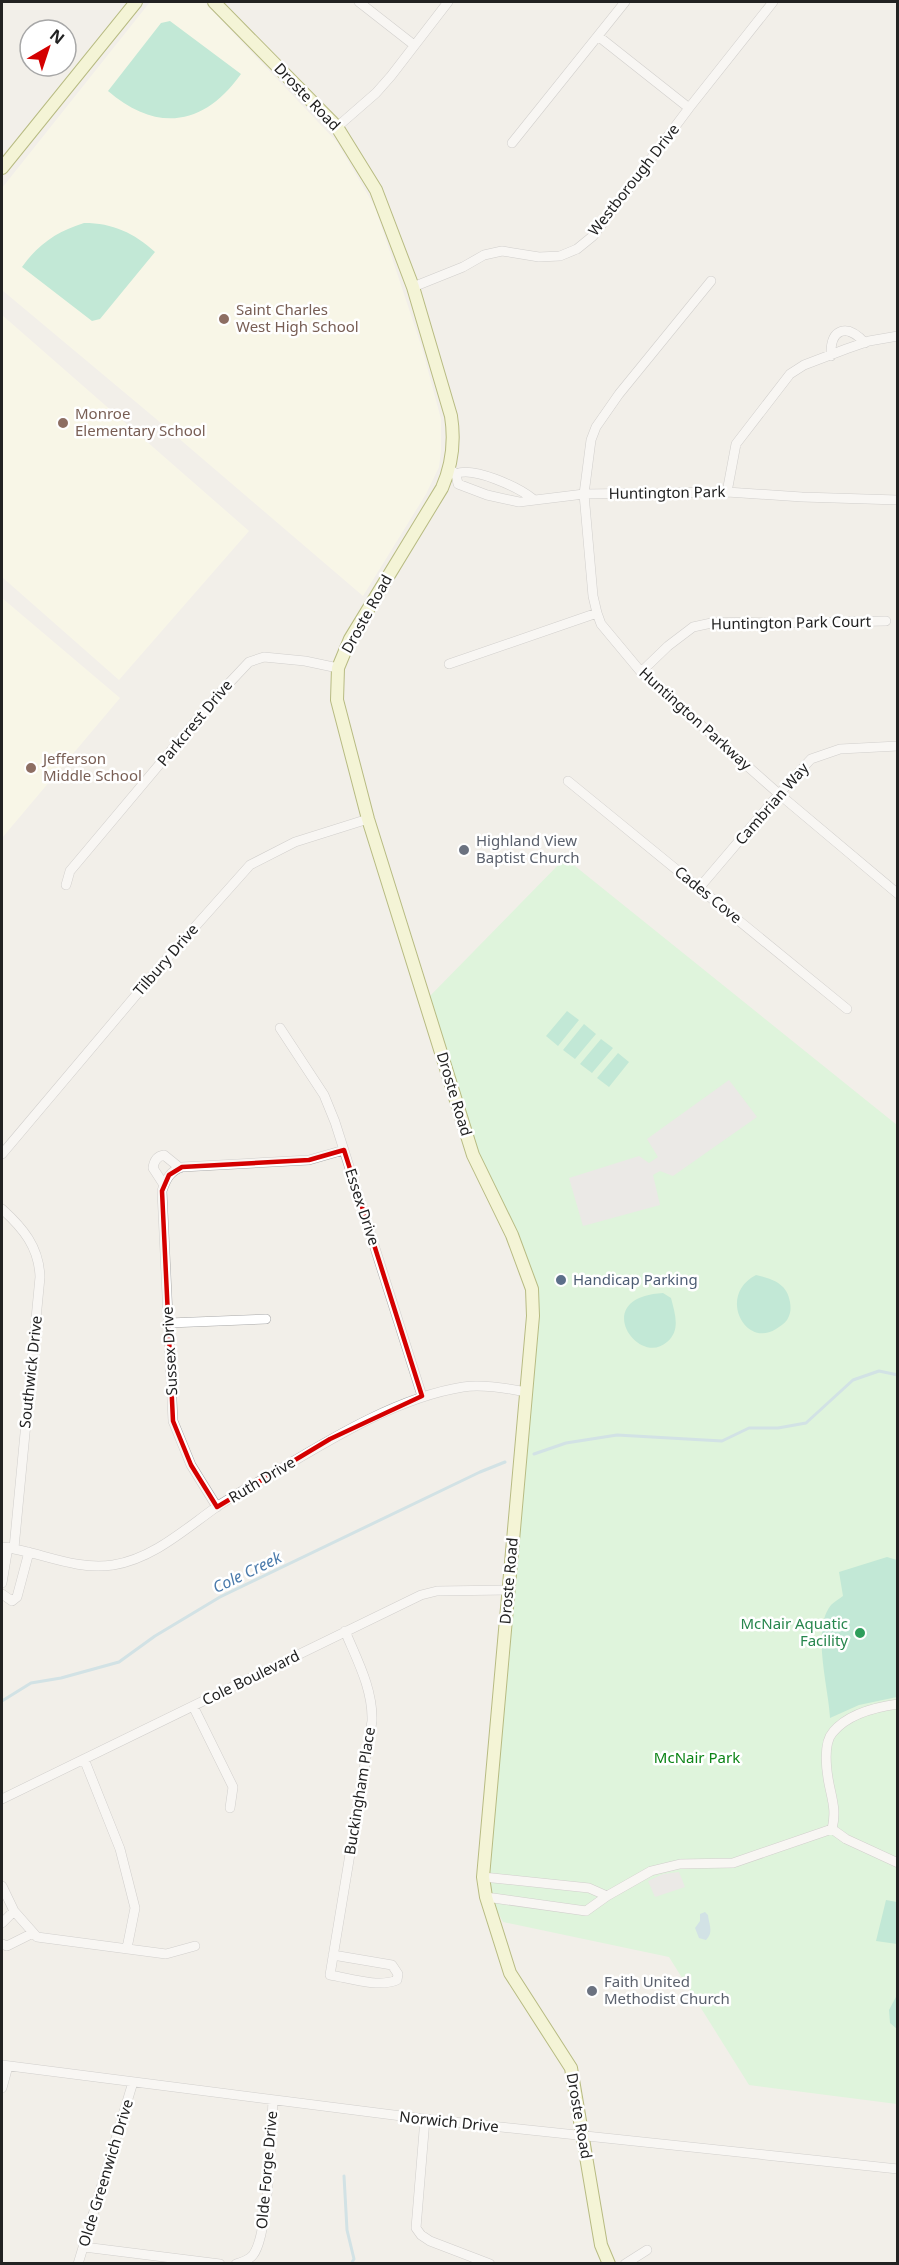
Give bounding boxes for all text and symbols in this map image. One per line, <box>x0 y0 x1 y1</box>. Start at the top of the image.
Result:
north arrow <box>18 18 78 78</box>
text: N <box>45 24 69 49</box>
street label: Droste Road <box>270 58 345 135</box>
street label: Westborough Drive <box>583 119 683 239</box>
place label: Saint Charles West High School <box>236 299 359 336</box>
marker: Saint Charles West High School <box>217 312 231 326</box>
place label: Monroe Elementary School <box>75 403 206 440</box>
marker: Monroe Elementary School <box>56 416 70 430</box>
street label: Huntington Park <box>608 481 726 503</box>
street label: Droste Road <box>336 571 396 656</box>
street label: Huntington Park Court <box>711 611 872 633</box>
street label: Huntington Parkway <box>635 662 756 774</box>
street label: Parkcrest Drive <box>152 675 236 770</box>
place label: Jefferson Middle School <box>41 748 142 785</box>
street label: Cambrian Way <box>730 758 813 849</box>
marker: Jefferson Middle School <box>24 761 38 775</box>
place label: Highland View Baptist Church <box>476 830 580 867</box>
marker: Highland View Baptist Church <box>457 843 471 857</box>
street label: Cades Cove <box>671 861 746 927</box>
street label: Tilbury Drive <box>128 919 202 1000</box>
street label: Droste Road <box>433 1049 477 1138</box>
street label: Essex Drive <box>341 1166 385 1248</box>
place label: Handicap Parking <box>573 1269 698 1289</box>
marker: Handicap Parking <box>554 1273 568 1287</box>
street label: Sussex Drive <box>157 1306 181 1396</box>
street label: Southwick Drive <box>14 1315 46 1429</box>
street label: Ruth Drive <box>224 1451 298 1507</box>
street label: Droste Road <box>494 1537 522 1625</box>
water label: Cole Creek <box>209 1545 286 1598</box>
place label: McNair Aquatic Facility <box>740 1613 848 1650</box>
marker: McNair Aquatic Facility <box>853 1626 867 1640</box>
street label: Cole Boulevard <box>199 1645 303 1709</box>
street label: Buckingham Place <box>339 1725 379 1856</box>
park label: McNair Park <box>654 1747 740 1767</box>
place label: Faith United Methodist Church <box>604 1971 730 2008</box>
marker: Faith United Methodist Church <box>585 1984 599 1998</box>
street label: Droste Road <box>563 2071 597 2160</box>
street label: Olde Greenwich Drive <box>73 2096 137 2249</box>
street label: Norwich Drive <box>398 2106 500 2136</box>
street label: Olde Forge Drive <box>251 2110 281 2230</box>

